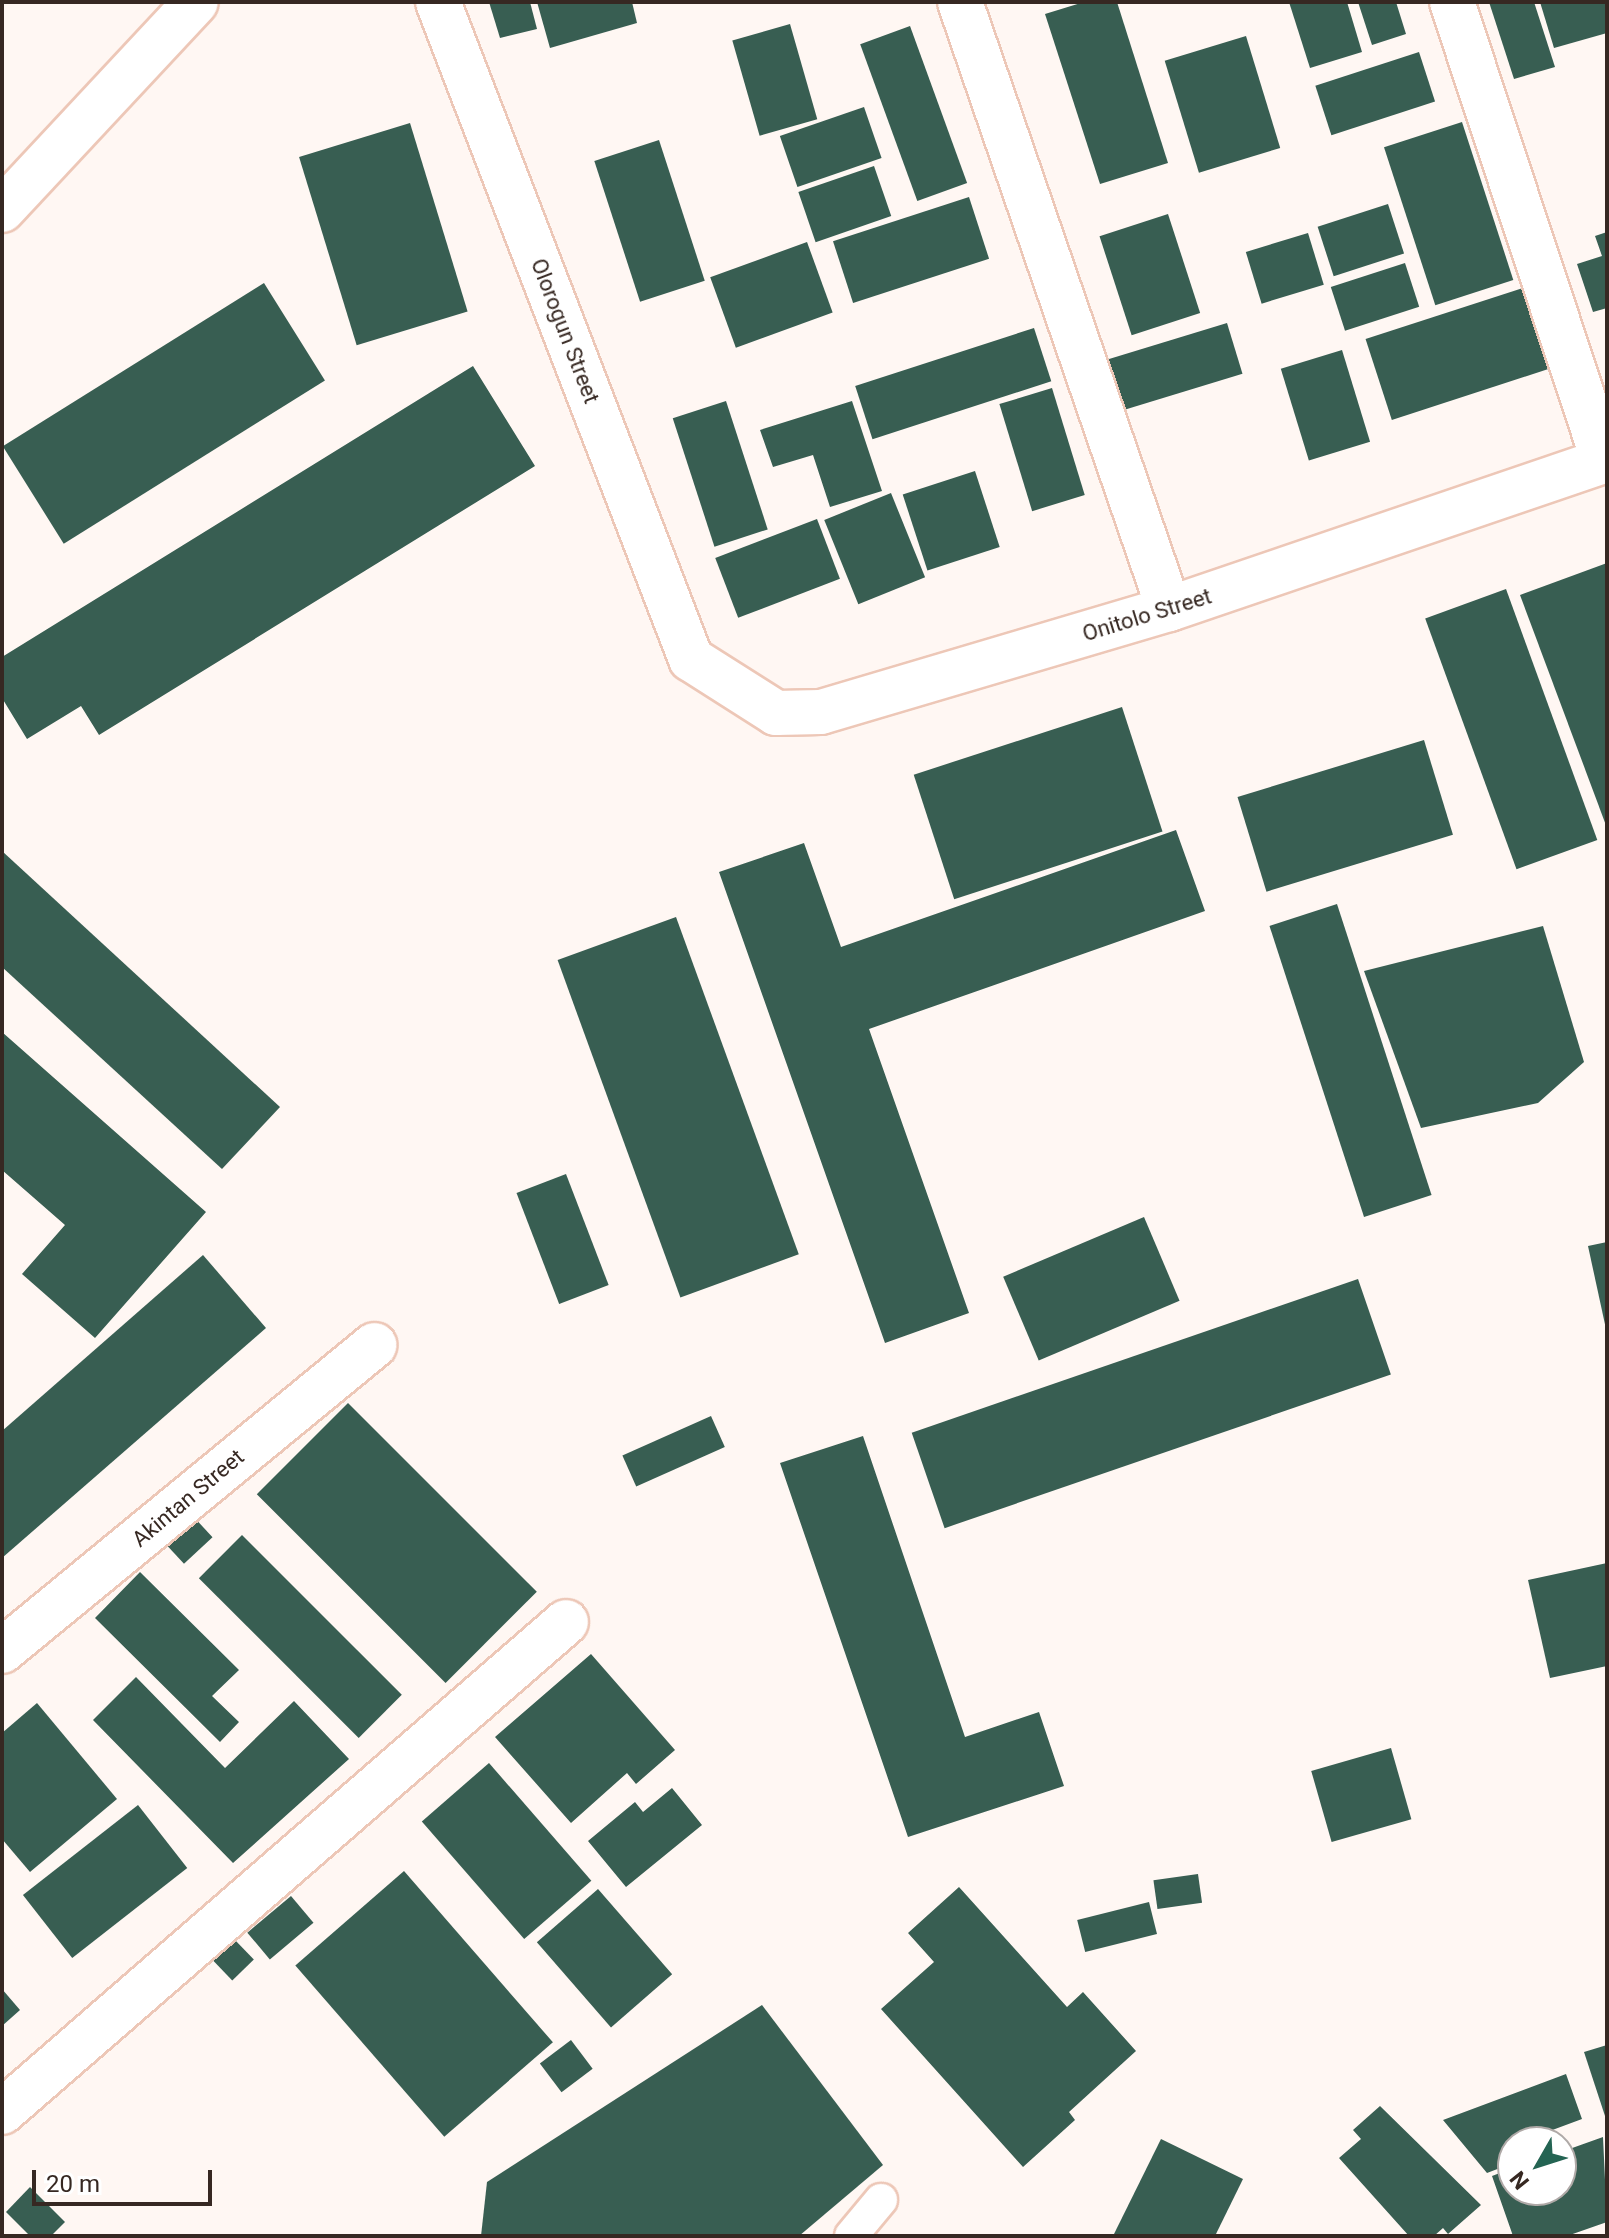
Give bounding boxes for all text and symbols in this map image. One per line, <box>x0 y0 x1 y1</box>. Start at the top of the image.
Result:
street label: Olorogun Street <box>525 255 605 407</box>
street label: Onitolo Street <box>1079 583 1215 647</box>
street label: Akintan Street <box>127 1444 249 1552</box>
north arrow <box>1497 2126 1577 2206</box>
scale bar <box>36 2154 216 2204</box>
text: N <box>1505 2166 1534 2194</box>
text: 20 m <box>46 2170 100 2198</box>

